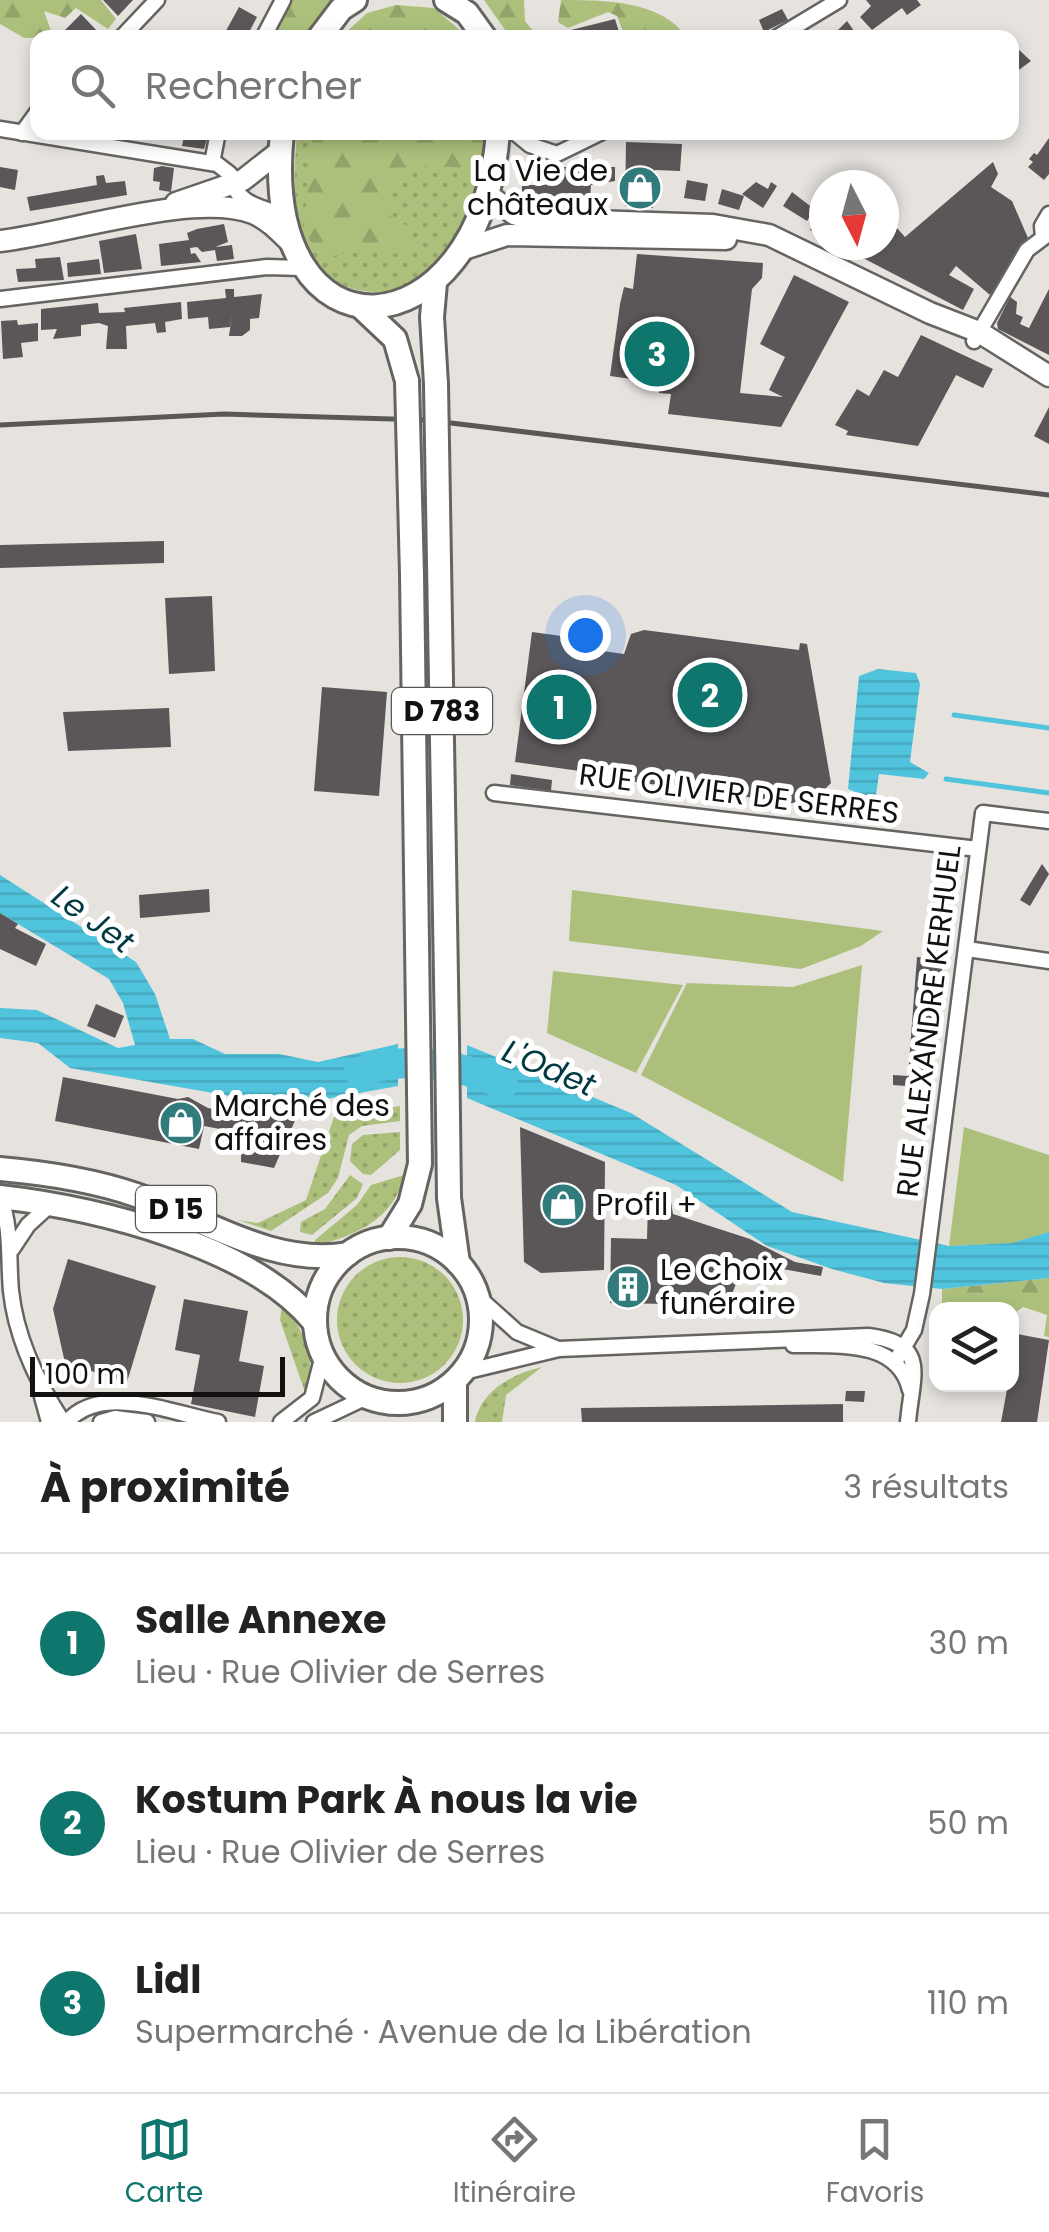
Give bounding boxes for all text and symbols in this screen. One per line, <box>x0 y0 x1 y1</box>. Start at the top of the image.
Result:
search box <box>30 30 1019 140</box>
icon: search <box>65 58 120 113</box>
text: Rechercher <box>145 59 362 112</box>
place label: La Vie de châteaux <box>467 149 608 226</box>
shop icon: La Vie de châteaux <box>617 165 663 211</box>
north arrow <box>809 170 899 260</box>
pin: 3 <box>624 316 690 392</box>
your location <box>560 610 611 661</box>
pin: 2 <box>678 658 742 732</box>
pin: 1 <box>526 670 592 744</box>
road number: D 783 <box>392 688 492 734</box>
street label: RUE OLIVIER DE SERRES <box>577 753 902 834</box>
street label: RUE ALEXANDRE KERHUEL <box>886 842 971 1199</box>
water label: Le Jet <box>43 873 145 965</box>
water label: L'Odet <box>496 1028 604 1108</box>
place label: Marché des affaires <box>214 1084 390 1161</box>
shop icon: Marché des affaires <box>158 1100 204 1146</box>
shop icon: Profil + <box>540 1182 586 1228</box>
place label: Profil + <box>596 1183 697 1226</box>
road number: D 15 <box>136 1186 216 1232</box>
place label: Le Choix funéraire <box>660 1248 796 1325</box>
building icon: Le Choix funéraire <box>605 1264 651 1310</box>
map controls <box>929 1302 1019 1392</box>
button: layers <box>929 1302 1019 1392</box>
scale bar <box>30 1352 285 1396</box>
text: 100 m <box>45 1355 125 1394</box>
text: À proximité <box>40 1458 290 1517</box>
text: 3 résultats <box>843 1464 1009 1509</box>
text: Salle Annexe <box>135 1593 386 1646</box>
text: 1 <box>66 1620 79 1665</box>
text: 30 m <box>929 1620 1009 1665</box>
text: Lieu · Rue Olivier de Serres <box>135 1649 545 1694</box>
text: Kostum Park À nous la vie <box>135 1773 638 1826</box>
text: 2 <box>63 1800 82 1845</box>
text: 50 m <box>927 1800 1009 1845</box>
text: Lieu · Rue Olivier de Serres <box>135 1829 545 1874</box>
text: Lidl <box>135 1953 201 2006</box>
text: 3 <box>63 1980 82 2025</box>
text: 110 m <box>927 1980 1009 2025</box>
text: Supermarché · Avenue de la Libération <box>135 2009 752 2054</box>
tab: Carte <box>125 2112 203 2214</box>
tab: Itinéraire <box>453 2112 576 2214</box>
tab: Favoris <box>826 2112 924 2214</box>

